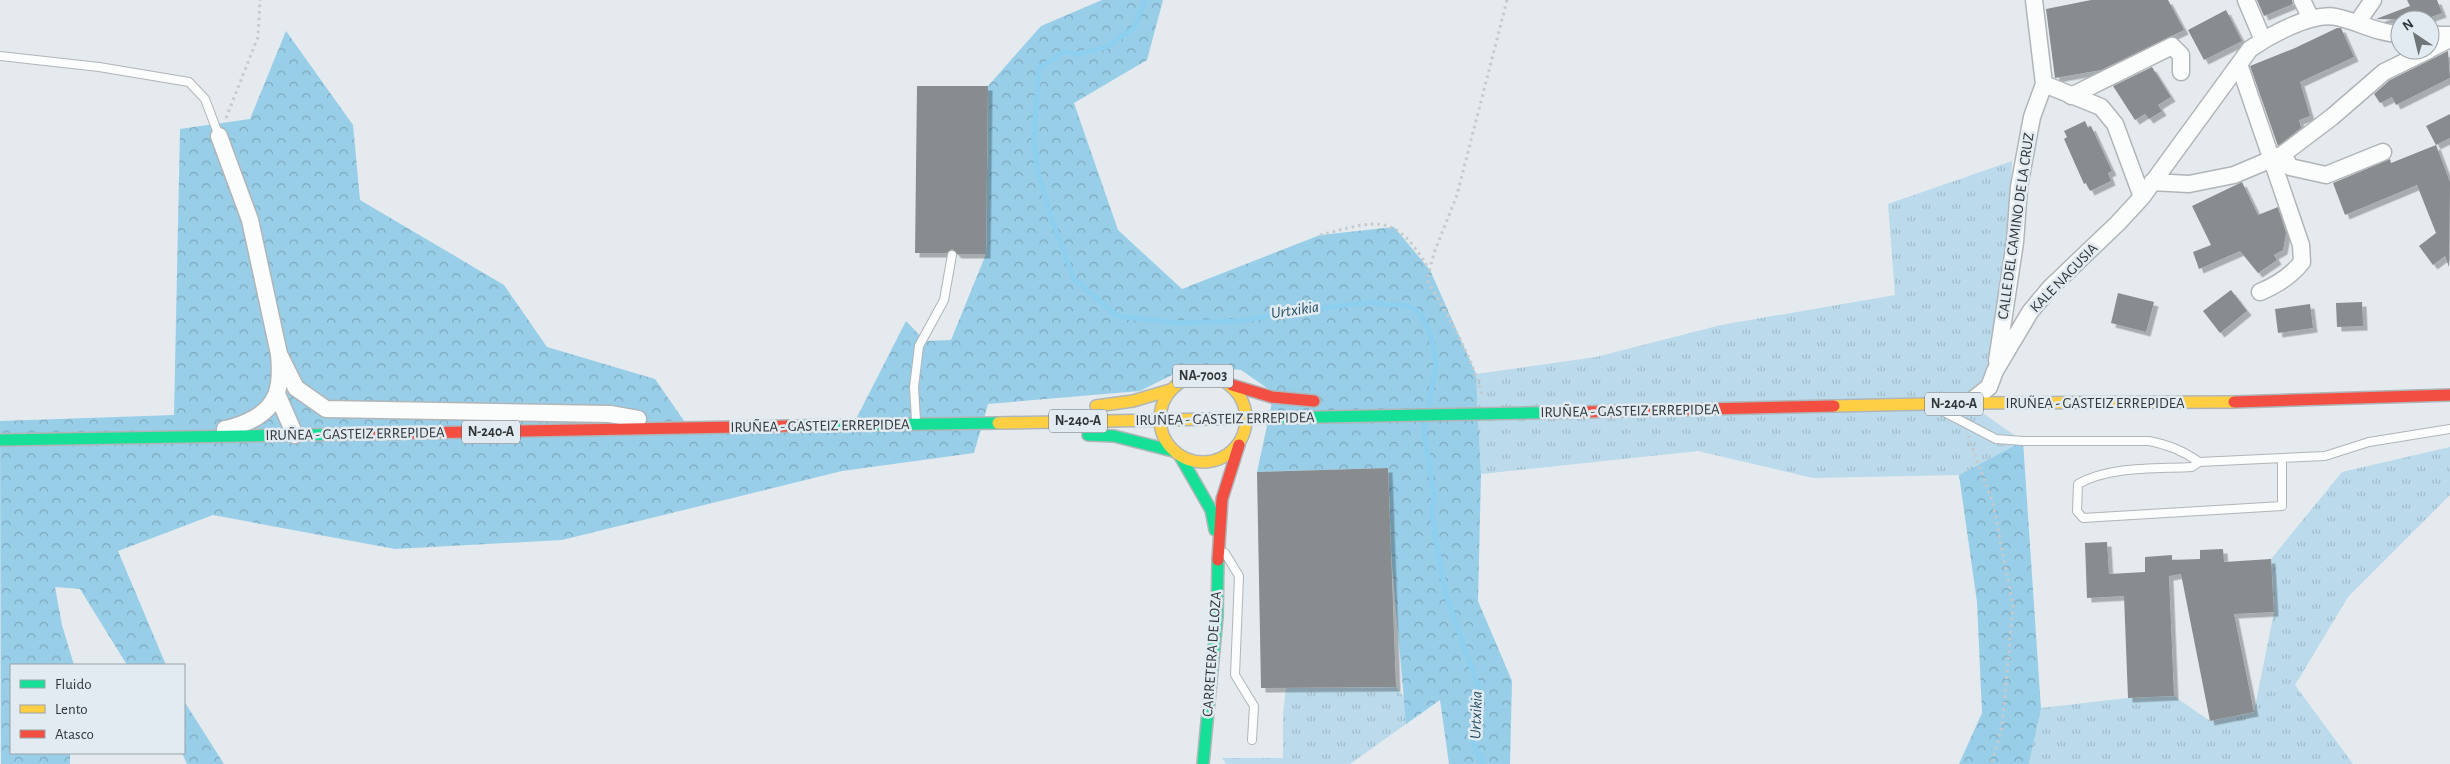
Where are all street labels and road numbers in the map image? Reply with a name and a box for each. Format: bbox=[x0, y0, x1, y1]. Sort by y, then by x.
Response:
street label: CALLE DEL CAMINO DE LA CRUZ bbox=[1995, 132, 2037, 320]
street label: KALE NAGUSIA bbox=[2027, 240, 2101, 315]
road number: NA-7003 bbox=[1173, 364, 1233, 388]
road number: N-240-A bbox=[1925, 392, 1983, 416]
street label: IRUÑEA - GASTEIZ ERREPIDEA bbox=[2005, 395, 2185, 411]
street label: IRUÑEA - GASTEIZ ERREPIDEA bbox=[1540, 401, 1720, 420]
street label: IRUÑEA - GASTEIZ ERREPIDEA bbox=[1135, 409, 1315, 428]
road number: N-240-A bbox=[1049, 410, 1107, 432]
street label: IRUÑEA - GASTEIZ ERREPIDEA bbox=[730, 416, 910, 435]
road number: N-240-A bbox=[462, 421, 520, 444]
street label: IRUÑEA - GASTEIZ ERREPIDEA bbox=[265, 424, 445, 443]
street label: CARRETERA DE LOZA bbox=[1200, 590, 1224, 717]

